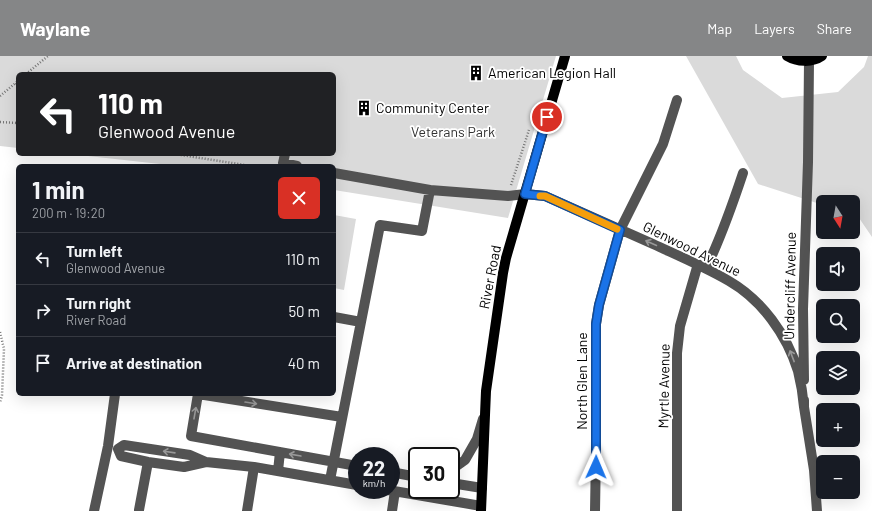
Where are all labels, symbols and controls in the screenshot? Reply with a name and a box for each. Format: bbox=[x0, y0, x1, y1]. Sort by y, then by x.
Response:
text: Waylane bbox=[20, 17, 90, 40]
text: Map bbox=[707, 20, 732, 37]
text: Layers bbox=[754, 20, 795, 37]
text: Share bbox=[817, 20, 852, 37]
building icon: American Legion Hall bbox=[467, 64, 485, 82]
place label: American Legion Hall bbox=[488, 64, 616, 81]
text: 110 m bbox=[98, 86, 163, 120]
icon: left bbox=[32, 88, 84, 140]
building icon: Community Center bbox=[355, 99, 373, 117]
place label: Community Center bbox=[376, 99, 489, 116]
pin bbox=[530, 100, 564, 134]
icon: arrive bbox=[536, 106, 558, 128]
text: Glenwood Avenue bbox=[98, 120, 235, 142]
park label: Veterans Park bbox=[411, 123, 495, 140]
text: 1 min bbox=[32, 175, 85, 204]
button: close bbox=[278, 177, 320, 219]
north arrow bbox=[816, 195, 860, 239]
map controls bbox=[816, 195, 860, 499]
text: 200 m · 19:20 bbox=[32, 205, 105, 221]
street label: Glenwood Avenue bbox=[641, 218, 744, 280]
street label: Undercliff Avenue bbox=[780, 232, 799, 340]
one-way arrow bbox=[645, 239, 657, 247]
text: Turn left bbox=[66, 242, 122, 260]
street label: River Road bbox=[475, 243, 504, 310]
button: sound bbox=[816, 247, 860, 291]
icon: left bbox=[32, 248, 54, 270]
text: 110 m bbox=[286, 250, 320, 268]
text: Glenwood Avenue bbox=[66, 260, 165, 276]
text: Turn right bbox=[66, 294, 131, 312]
button: search bbox=[816, 299, 860, 343]
icon: right bbox=[32, 300, 54, 322]
text: 50 m bbox=[288, 302, 320, 320]
text: River Road bbox=[66, 312, 126, 328]
street label: North Glen Lane bbox=[573, 332, 590, 430]
street label: Myrtle Avenue bbox=[654, 343, 673, 429]
one-way arrow bbox=[787, 350, 795, 362]
button: layers bbox=[816, 351, 860, 395]
icon: arrive bbox=[32, 352, 54, 374]
text: Arrive at destination bbox=[66, 354, 202, 372]
text: 40 m bbox=[288, 354, 320, 372]
one-way arrow bbox=[244, 399, 257, 407]
button: + bbox=[816, 403, 860, 447]
one-way arrow bbox=[191, 406, 199, 419]
position arrow bbox=[575, 446, 617, 488]
speed limit sign: 30 bbox=[408, 447, 460, 499]
one-way arrow bbox=[163, 448, 176, 456]
one-way arrow bbox=[289, 451, 302, 459]
button: − bbox=[816, 455, 860, 499]
text: 22 bbox=[363, 456, 385, 480]
text: km/h bbox=[363, 477, 385, 489]

